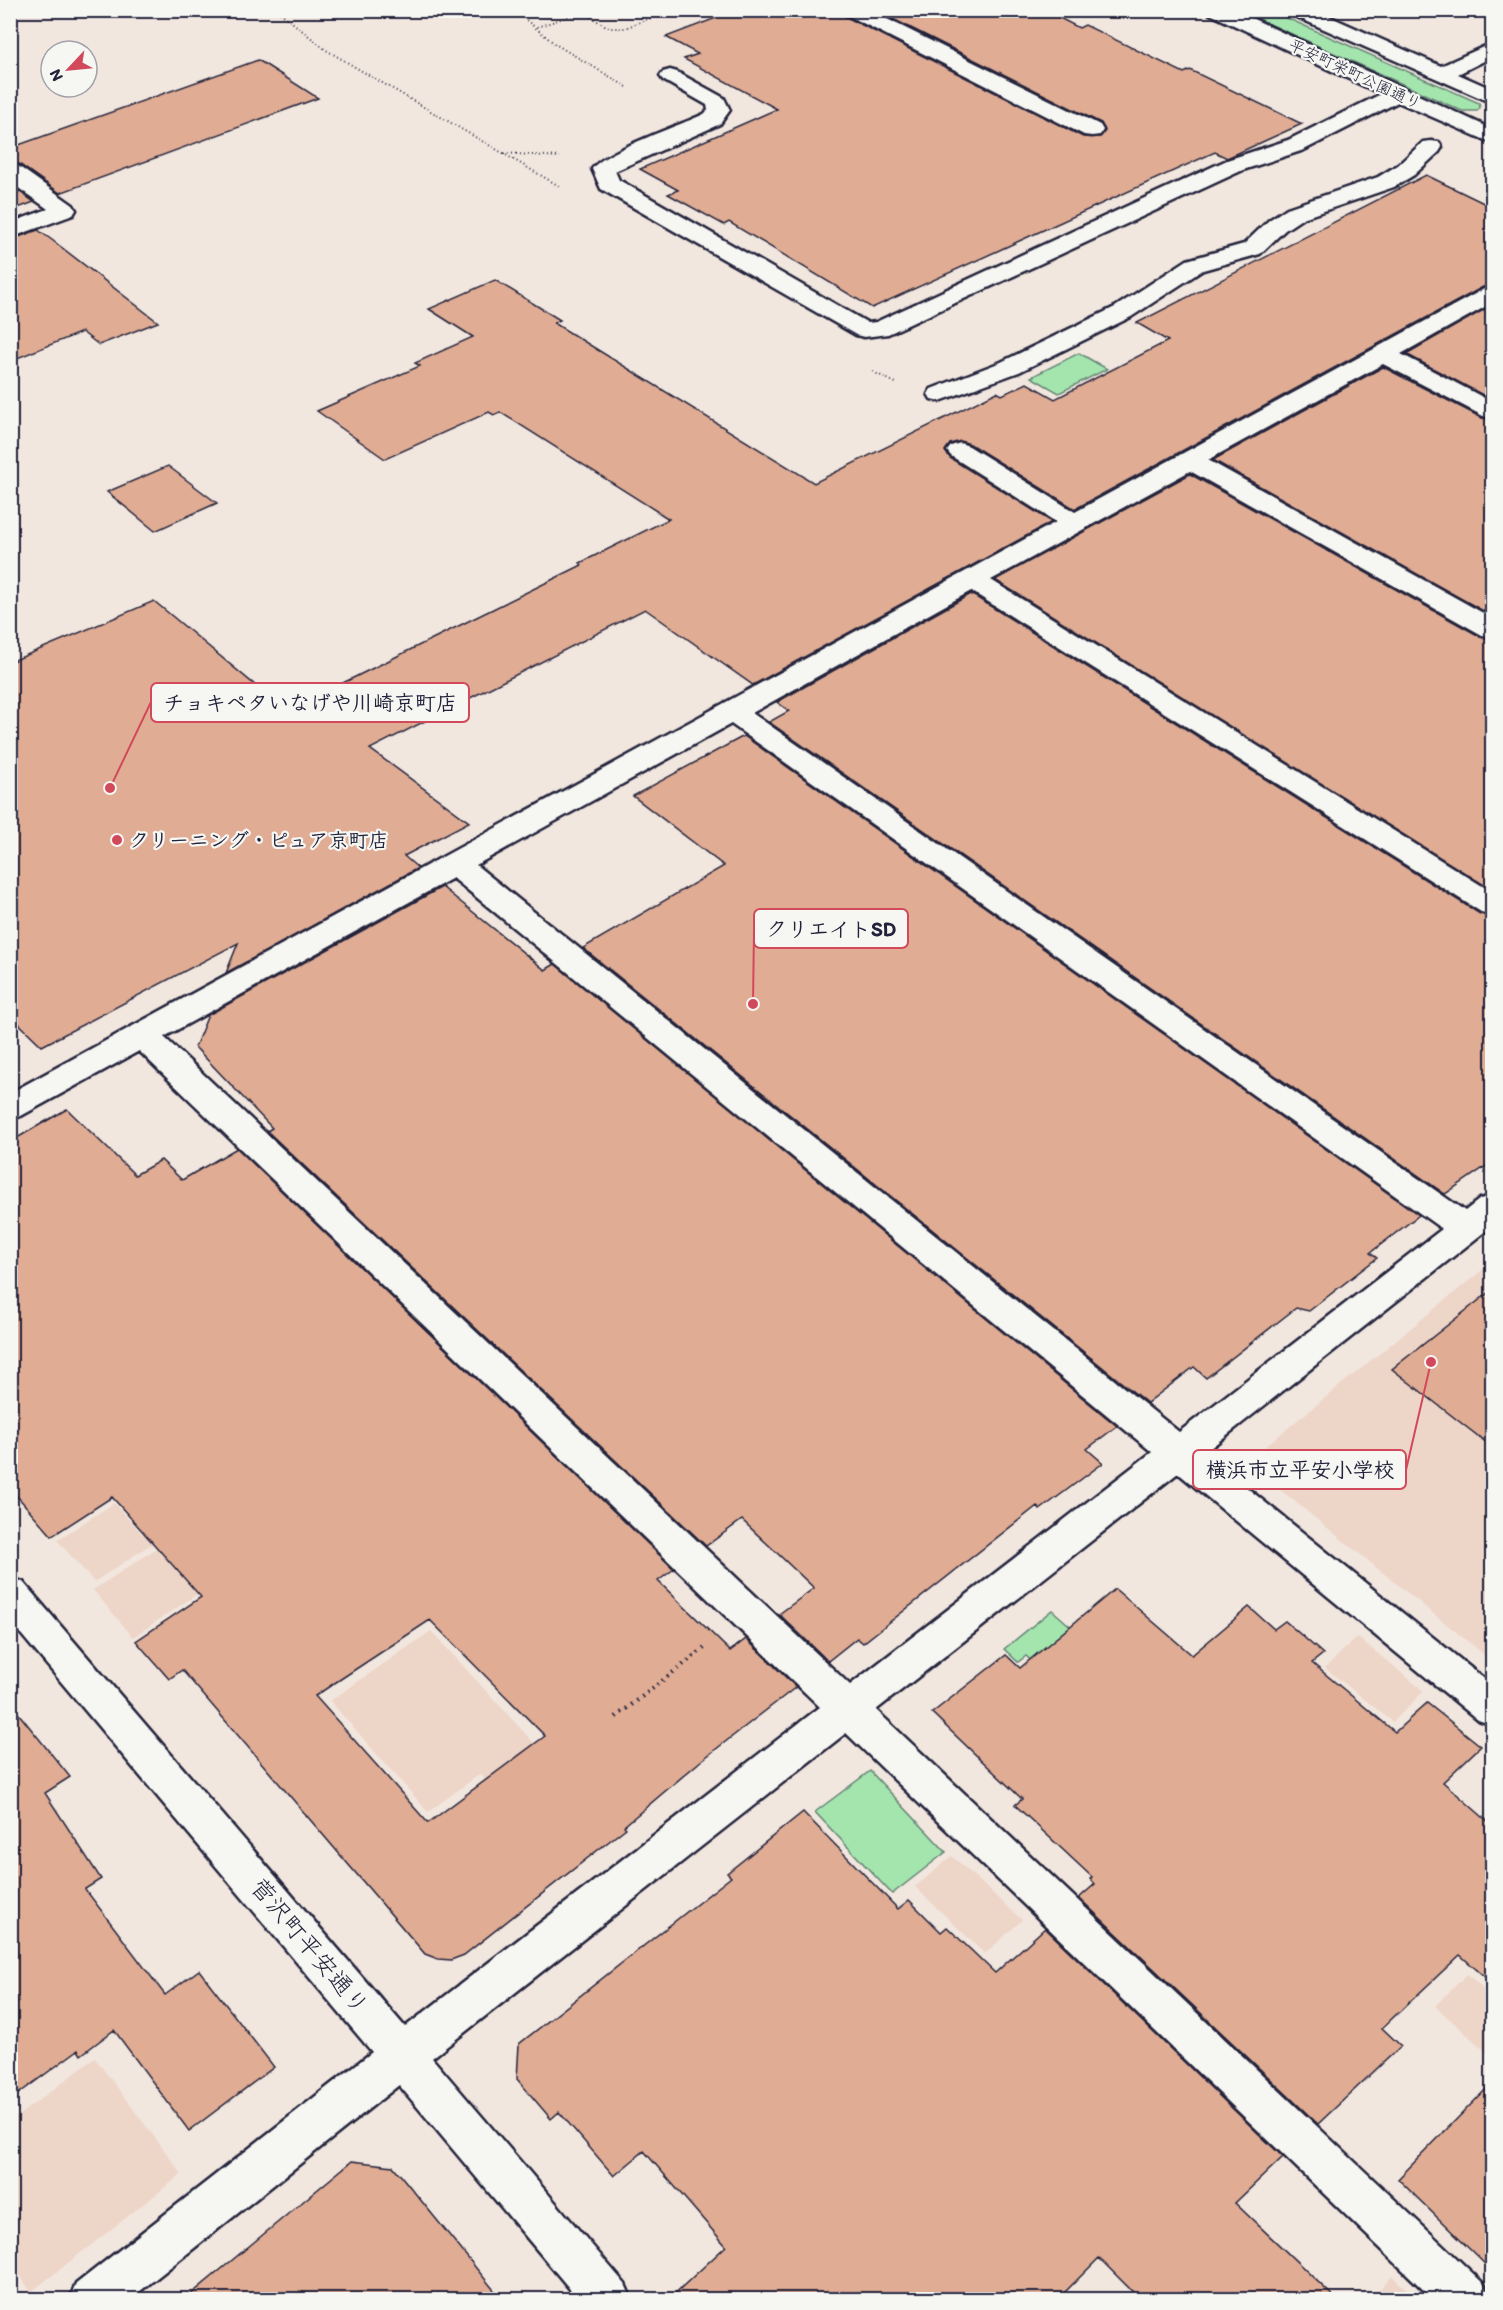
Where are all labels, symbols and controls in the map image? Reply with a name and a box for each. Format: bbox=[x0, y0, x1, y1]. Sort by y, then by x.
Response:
street label: 平安町栄町公園通り bbox=[1286, 35, 1424, 113]
north arrow bbox=[39, 39, 99, 99]
text: N bbox=[45, 66, 67, 84]
callout: チョキペタいなげや川崎京町店 bbox=[151, 683, 469, 722]
text: チョキペタいなげや川崎京町店 bbox=[163, 690, 457, 715]
place label: クリーニング・ピュア京町店 bbox=[129, 828, 388, 852]
marker: クリーニング・ピュア京町店 bbox=[110, 833, 124, 847]
callout: クリエイトSD bbox=[754, 909, 908, 948]
text: クリエイトSD bbox=[766, 916, 896, 941]
callout: 横浜市立平安小学校 bbox=[1193, 1450, 1406, 1489]
text: 横浜市立平安小学校 bbox=[1206, 1457, 1395, 1482]
street label: 菅沢町平安通り bbox=[245, 1872, 375, 2020]

